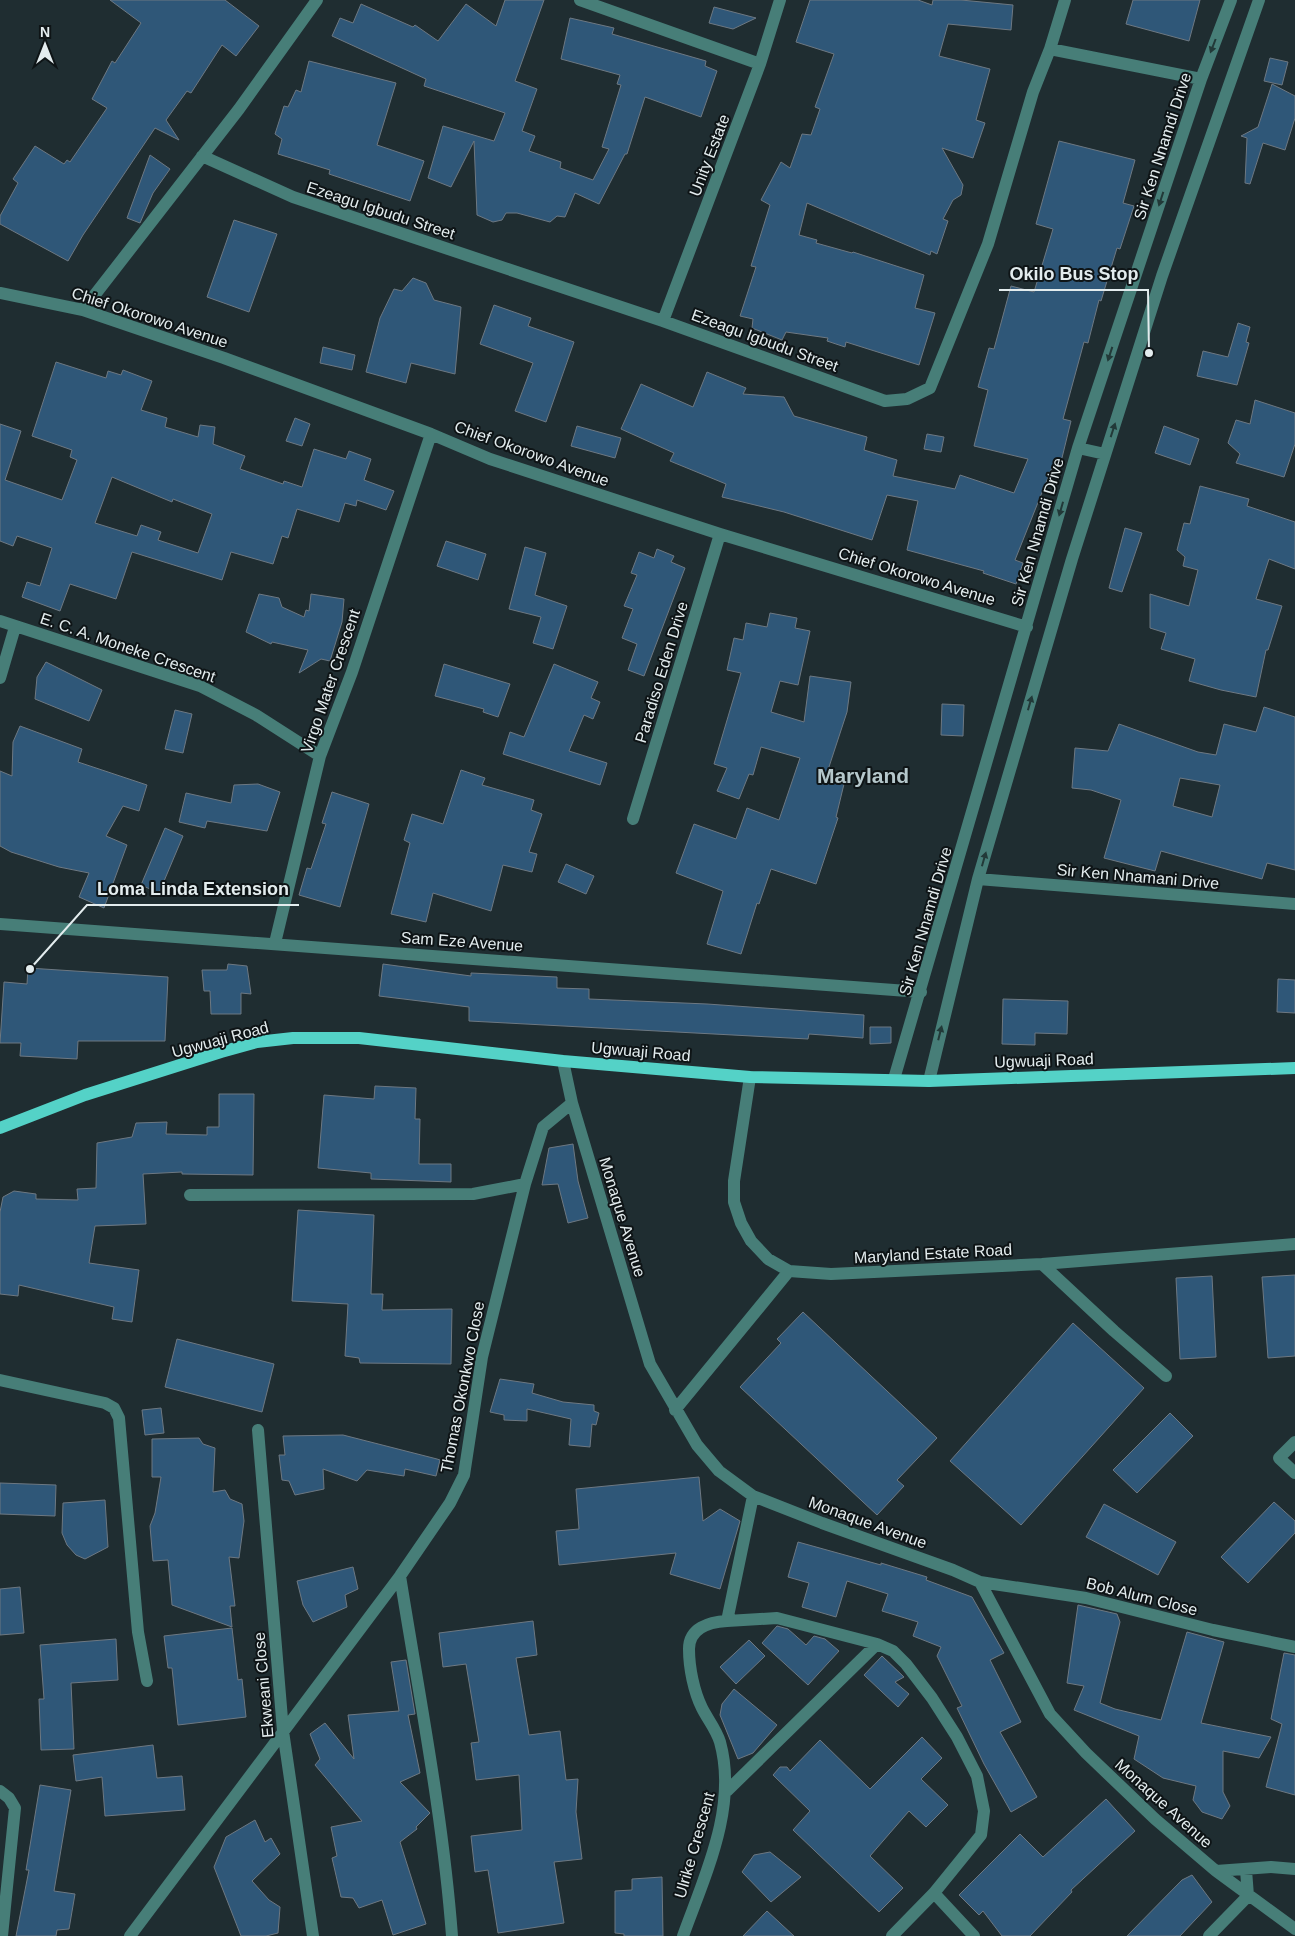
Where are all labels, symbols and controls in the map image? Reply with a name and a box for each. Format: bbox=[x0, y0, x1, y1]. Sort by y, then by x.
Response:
north arrow bbox=[20, 20, 70, 70]
text: N bbox=[40, 24, 50, 40]
one-way arrow bbox=[1209, 38, 1217, 53]
street label: Sir Ken Nnamdi Drive bbox=[1131, 70, 1194, 222]
street label: Unity Estate bbox=[686, 112, 733, 198]
street label: Ezeagu Igbudu Street bbox=[305, 178, 458, 243]
one-way arrow bbox=[1157, 192, 1164, 207]
callout: Okilo Bus Stop bbox=[999, 257, 1148, 290]
text: Okilo Bus Stop bbox=[1009, 264, 1139, 284]
street label: Chief Okorowo Avenue bbox=[70, 284, 230, 351]
street label: Ezeagu Igbudu Street bbox=[689, 306, 841, 375]
one-way arrow bbox=[1105, 346, 1113, 361]
street label: Chief Okorowo Avenue bbox=[452, 418, 612, 489]
one-way arrow bbox=[1109, 423, 1117, 438]
street label: Sir Ken Nnamdi Drive bbox=[1008, 456, 1067, 608]
one-way arrow bbox=[1057, 501, 1065, 516]
street label: Chief Okorowo Avenue bbox=[836, 544, 998, 609]
street label: Paradiso Eden Drive bbox=[632, 599, 691, 745]
street label: Virgo Mater Crescent bbox=[298, 607, 363, 755]
street label: E. C. A. Moneke Crescent bbox=[38, 609, 218, 686]
one-way arrow bbox=[1026, 695, 1034, 710]
district label: Maryland bbox=[817, 764, 909, 787]
street label: Sir Ken Nnamdi Drive bbox=[896, 845, 955, 997]
one-way arrow bbox=[980, 851, 988, 866]
street label: Sir Ken Nnamani Drive bbox=[1056, 861, 1220, 892]
callout: Loma Linda Extension bbox=[87, 872, 299, 905]
text: Loma Linda Extension bbox=[97, 879, 289, 899]
street label: Sam Eze Avenue bbox=[400, 929, 524, 954]
street label: Ugwuaji Road bbox=[170, 1018, 270, 1061]
one-way arrow bbox=[936, 1026, 944, 1041]
street label: Ugwuaji Road bbox=[591, 1039, 691, 1064]
street label: Ugwuaji Road bbox=[994, 1050, 1094, 1071]
street label: Monaque Avenue bbox=[596, 1155, 649, 1279]
street label: Maryland Estate Road bbox=[854, 1241, 1013, 1266]
street label: Thomas Okonkwo Close bbox=[438, 1300, 487, 1474]
street label: Monaque Avenue bbox=[807, 1493, 929, 1552]
street label: Bob Alum Close bbox=[1085, 1574, 1199, 1619]
street label: Ekweani Close bbox=[250, 1631, 277, 1738]
street label: Monaque Avenue bbox=[1112, 1755, 1216, 1851]
street label: Ulrike Crescent bbox=[671, 1790, 718, 1900]

